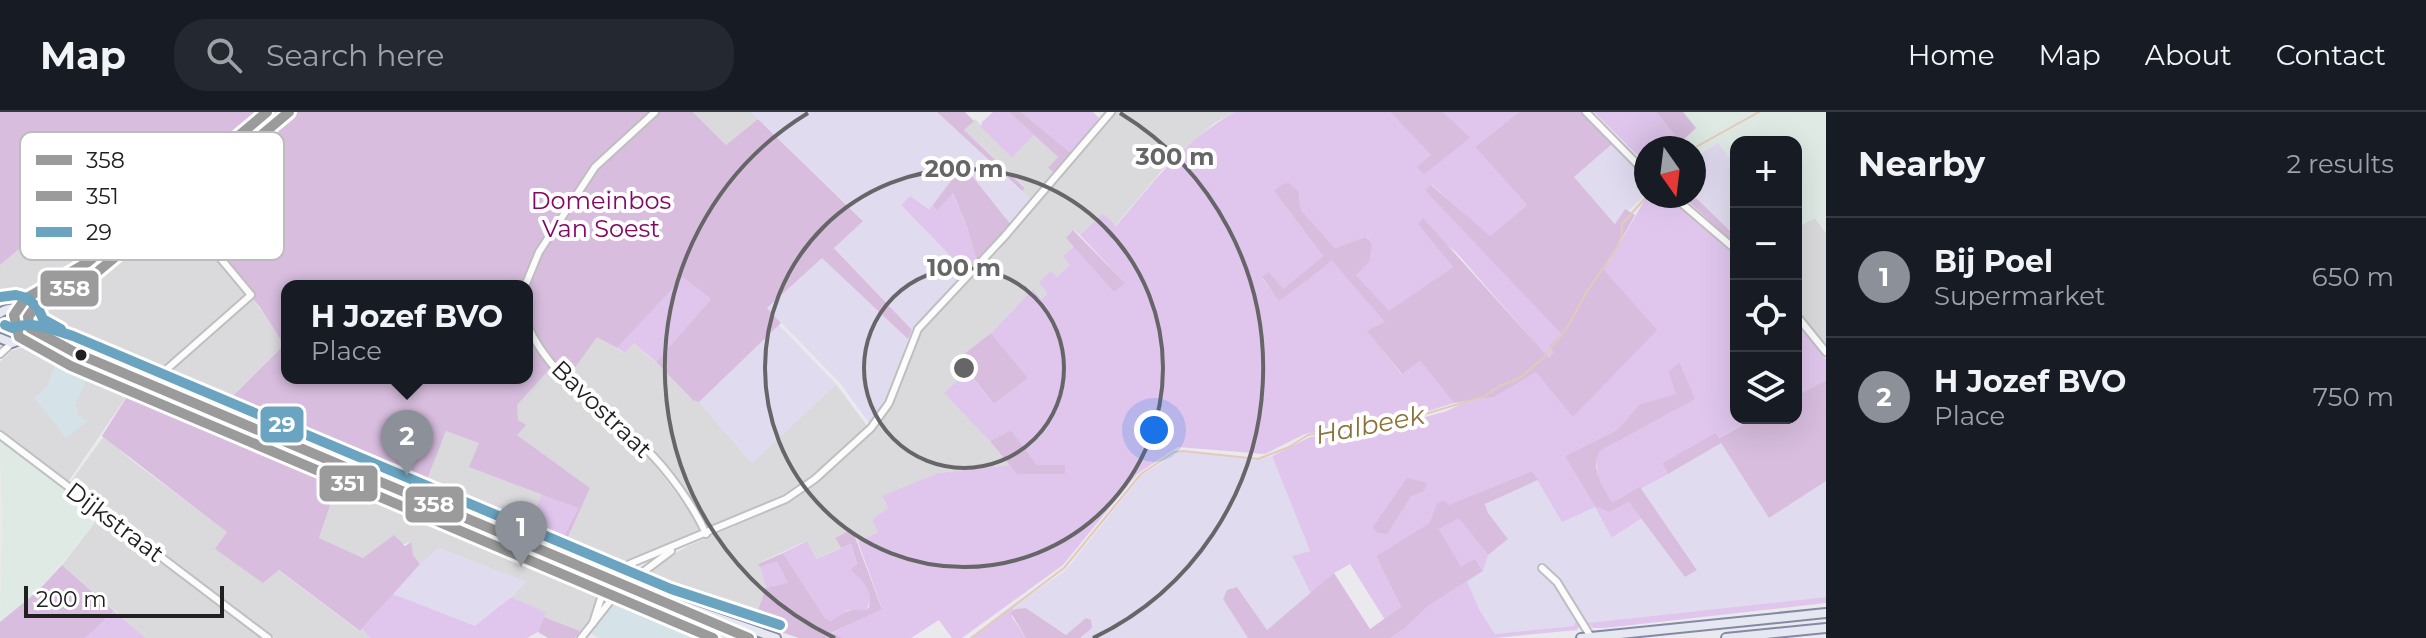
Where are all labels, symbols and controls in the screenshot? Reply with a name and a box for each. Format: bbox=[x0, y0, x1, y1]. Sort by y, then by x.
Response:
search box bbox=[174, 19, 734, 91]
text: Map bbox=[40, 32, 126, 79]
icon: search bbox=[202, 33, 246, 77]
text: Search here bbox=[266, 37, 444, 74]
text: Home bbox=[1908, 38, 1995, 72]
text: Map bbox=[2039, 38, 2101, 72]
text: About bbox=[2145, 38, 2232, 72]
text: Contact bbox=[2276, 38, 2386, 72]
legend bbox=[20, 132, 284, 260]
north arrow bbox=[1634, 136, 1706, 208]
map controls bbox=[1730, 136, 1802, 424]
button: + bbox=[1730, 136, 1802, 208]
text: 300 m bbox=[1135, 142, 1214, 171]
text: Nearby bbox=[1858, 143, 1985, 185]
text: 358 bbox=[86, 147, 125, 174]
text: 2 results bbox=[2286, 148, 2394, 180]
text: 200 m bbox=[925, 154, 1003, 183]
text: 351 bbox=[86, 183, 119, 210]
park label: Domeinbos Van Soest bbox=[531, 186, 671, 243]
button: − bbox=[1730, 208, 1802, 280]
text: 29 bbox=[86, 219, 112, 246]
text: Bij Poel bbox=[1934, 243, 2053, 280]
text: 100 m bbox=[927, 253, 1001, 282]
text: 1 bbox=[1879, 261, 1889, 293]
text: 650 m bbox=[2312, 261, 2394, 293]
line badge: 358 bbox=[39, 269, 100, 308]
text: 358 bbox=[49, 275, 90, 302]
popup bbox=[281, 280, 533, 384]
button: locate bbox=[1730, 280, 1802, 352]
text: Supermarket bbox=[1934, 280, 2105, 312]
text: H Jozef BVO bbox=[311, 298, 503, 335]
text: Place bbox=[311, 335, 382, 367]
unlabelled marker bbox=[73, 347, 89, 363]
button: layers bbox=[1730, 352, 1802, 424]
street label: Bavostraat bbox=[546, 354, 658, 464]
centre of rings bbox=[950, 354, 978, 382]
text: H Jozef BVO bbox=[1934, 363, 2126, 400]
text: 2 bbox=[1876, 381, 1892, 413]
text: 750 m bbox=[2313, 381, 2394, 413]
water label: Halbeek bbox=[1313, 398, 1429, 451]
text: Place bbox=[1934, 400, 2005, 432]
line badge: 29 bbox=[259, 405, 305, 444]
pin: 2 bbox=[381, 410, 433, 476]
your location bbox=[1134, 410, 1174, 450]
text: 29 bbox=[269, 411, 296, 438]
line badge: 351 bbox=[318, 464, 379, 503]
text: 351 bbox=[330, 470, 365, 497]
street label: Dijkstraat bbox=[60, 476, 170, 568]
line badge: 358 bbox=[404, 485, 465, 524]
text: 358 bbox=[413, 491, 454, 518]
pin: 1 bbox=[495, 501, 547, 567]
scale bar bbox=[24, 582, 224, 618]
text: 200 m bbox=[36, 586, 107, 613]

